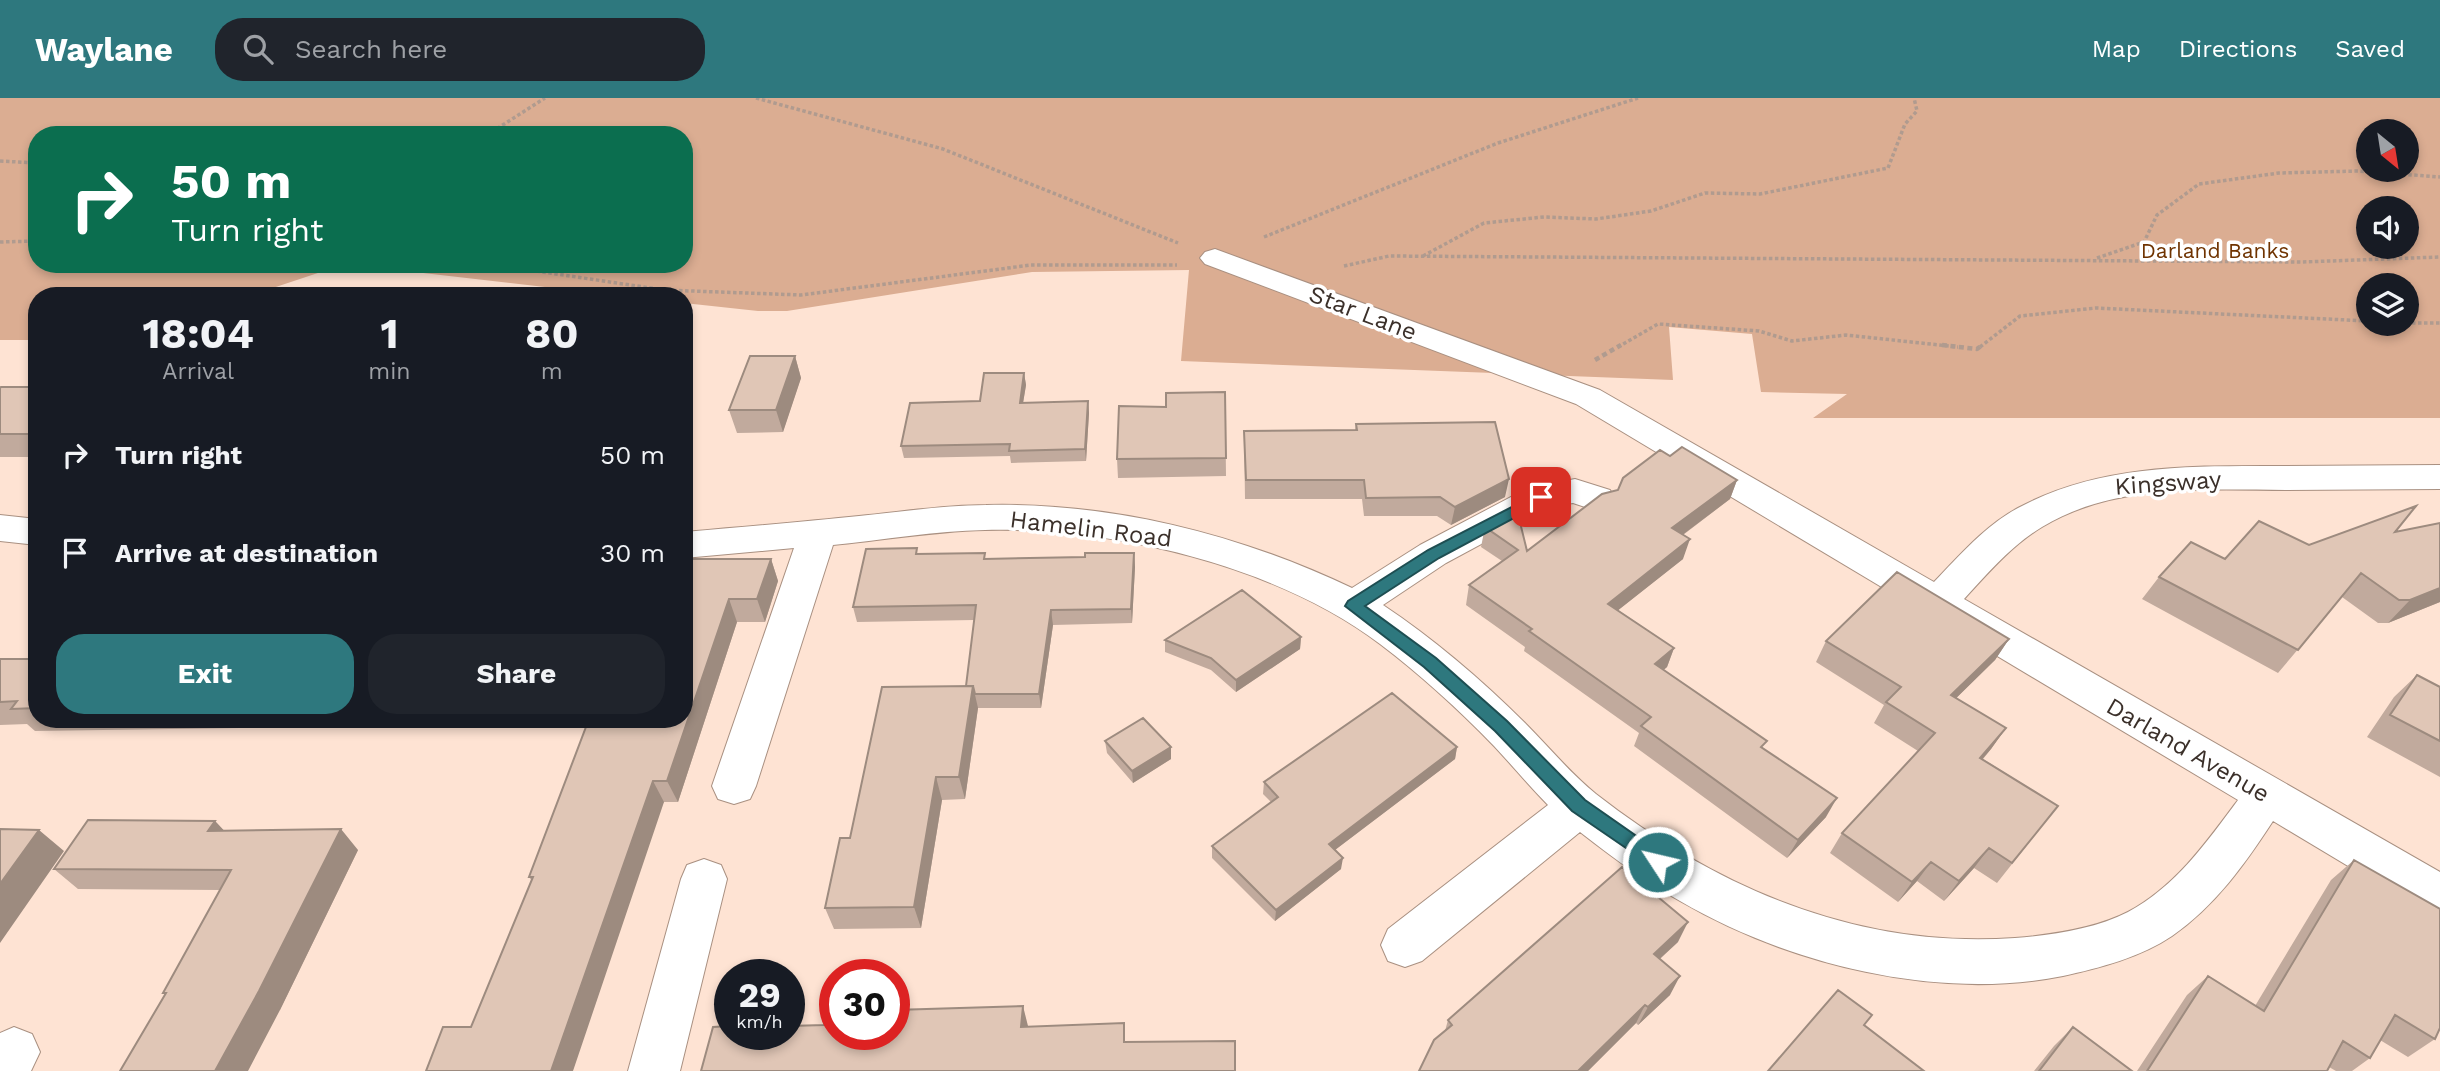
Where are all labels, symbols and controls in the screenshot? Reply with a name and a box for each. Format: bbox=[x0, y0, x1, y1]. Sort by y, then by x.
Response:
search box bbox=[215, 18, 705, 81]
text: Waylane bbox=[35, 30, 173, 69]
icon: search bbox=[239, 30, 277, 68]
text: Search here bbox=[295, 34, 447, 64]
text: Map bbox=[2092, 35, 2141, 63]
text: Directions bbox=[2179, 35, 2297, 63]
text: Saved bbox=[2335, 35, 2405, 63]
north arrow bbox=[2356, 119, 2418, 182]
map controls bbox=[2356, 119, 2419, 336]
text: 50 m bbox=[171, 152, 291, 210]
icon: right bbox=[56, 154, 147, 245]
button: sound bbox=[2356, 196, 2419, 259]
text: Turn right bbox=[171, 211, 323, 249]
park label: Darland Banks bbox=[2141, 238, 2289, 263]
button: layers bbox=[2356, 273, 2419, 336]
street label: Star Lane bbox=[1305, 280, 1421, 346]
text: 18:04 bbox=[143, 309, 254, 358]
text: 1 bbox=[380, 309, 399, 358]
text: 80 bbox=[525, 309, 578, 358]
text: Arrival bbox=[162, 358, 234, 385]
text: min bbox=[368, 358, 411, 385]
text: m bbox=[541, 358, 563, 385]
icon: right bbox=[56, 436, 94, 474]
text: Turn right bbox=[115, 440, 242, 470]
text: 50 m bbox=[600, 440, 665, 470]
street label: Kingsway bbox=[2114, 465, 2223, 501]
pin bbox=[1511, 467, 1571, 527]
icon: arrive bbox=[1522, 478, 1560, 516]
street label: Hamelin Road bbox=[1008, 505, 1174, 553]
icon: arrive bbox=[56, 534, 94, 572]
text: Arrive at destination bbox=[115, 538, 378, 568]
text: 30 m bbox=[600, 538, 665, 568]
button: Exit bbox=[56, 634, 354, 714]
button: Share bbox=[368, 634, 665, 714]
street label: Darland Avenue bbox=[2101, 692, 2275, 808]
position arrow bbox=[1621, 825, 1695, 899]
speed limit sign: 30 bbox=[819, 959, 910, 1050]
text: 29 bbox=[738, 974, 781, 1016]
text: km/h bbox=[736, 1011, 783, 1032]

